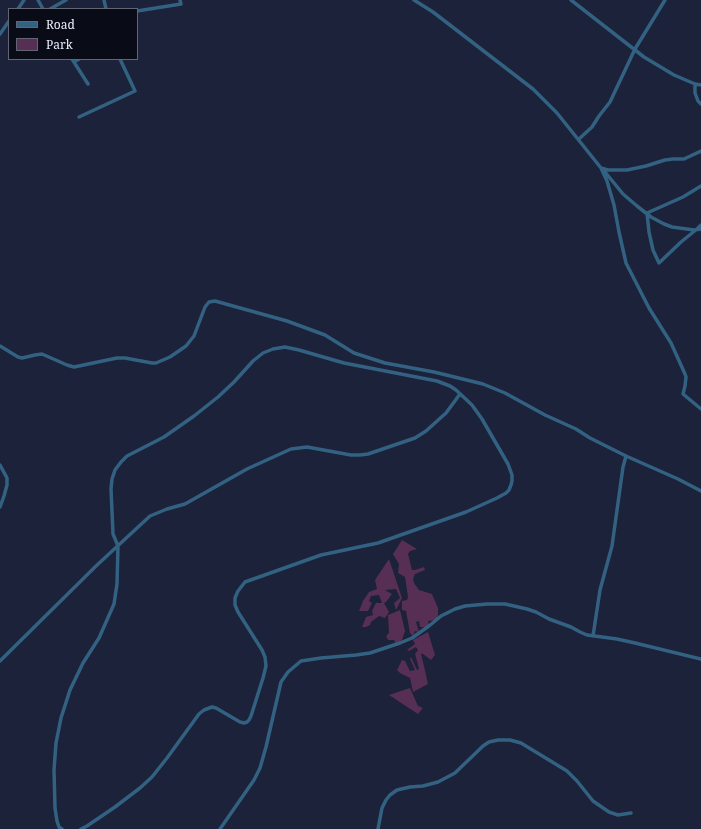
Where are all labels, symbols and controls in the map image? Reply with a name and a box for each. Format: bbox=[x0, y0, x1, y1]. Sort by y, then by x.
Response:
legend bbox=[8, 8, 138, 60]
text: Road bbox=[46, 16, 75, 33]
text: Park bbox=[46, 36, 73, 53]

